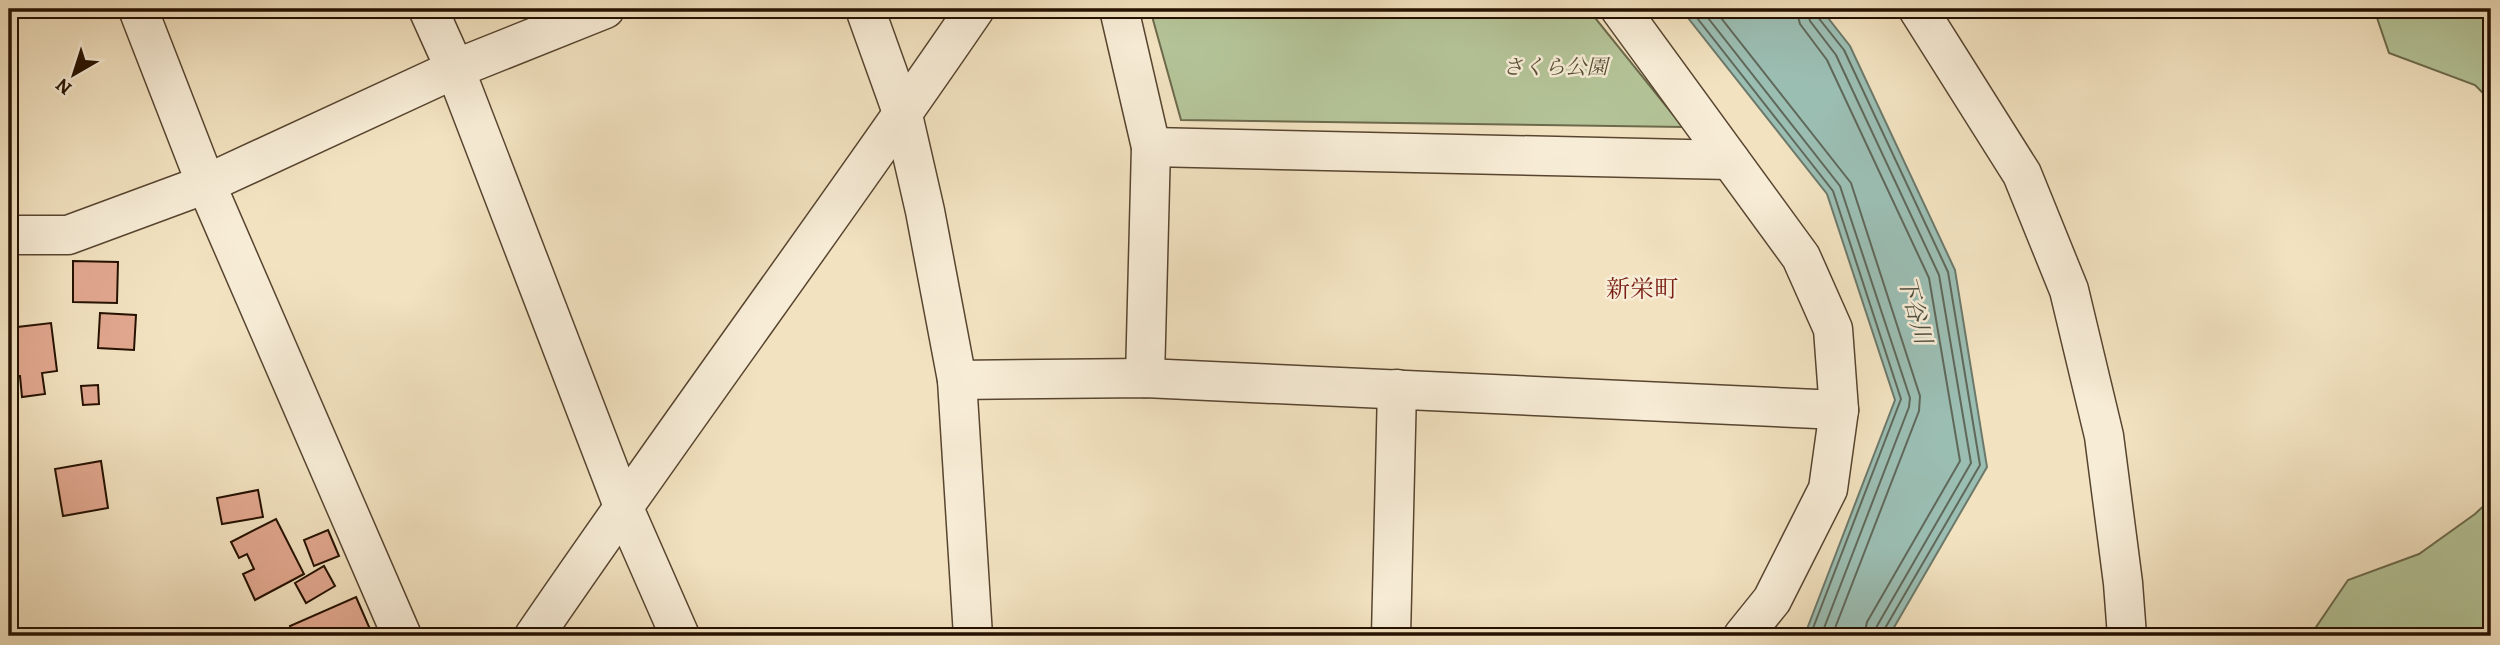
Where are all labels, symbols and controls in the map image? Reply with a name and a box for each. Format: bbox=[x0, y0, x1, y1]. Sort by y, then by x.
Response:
north arrow bbox=[38, 38, 108, 108]
park label: さくら公園 bbox=[1503, 53, 1610, 81]
text: N bbox=[50, 72, 77, 101]
district label: 新栄町 bbox=[1606, 273, 1678, 305]
water label: 下谷川 bbox=[1891, 273, 1940, 350]

